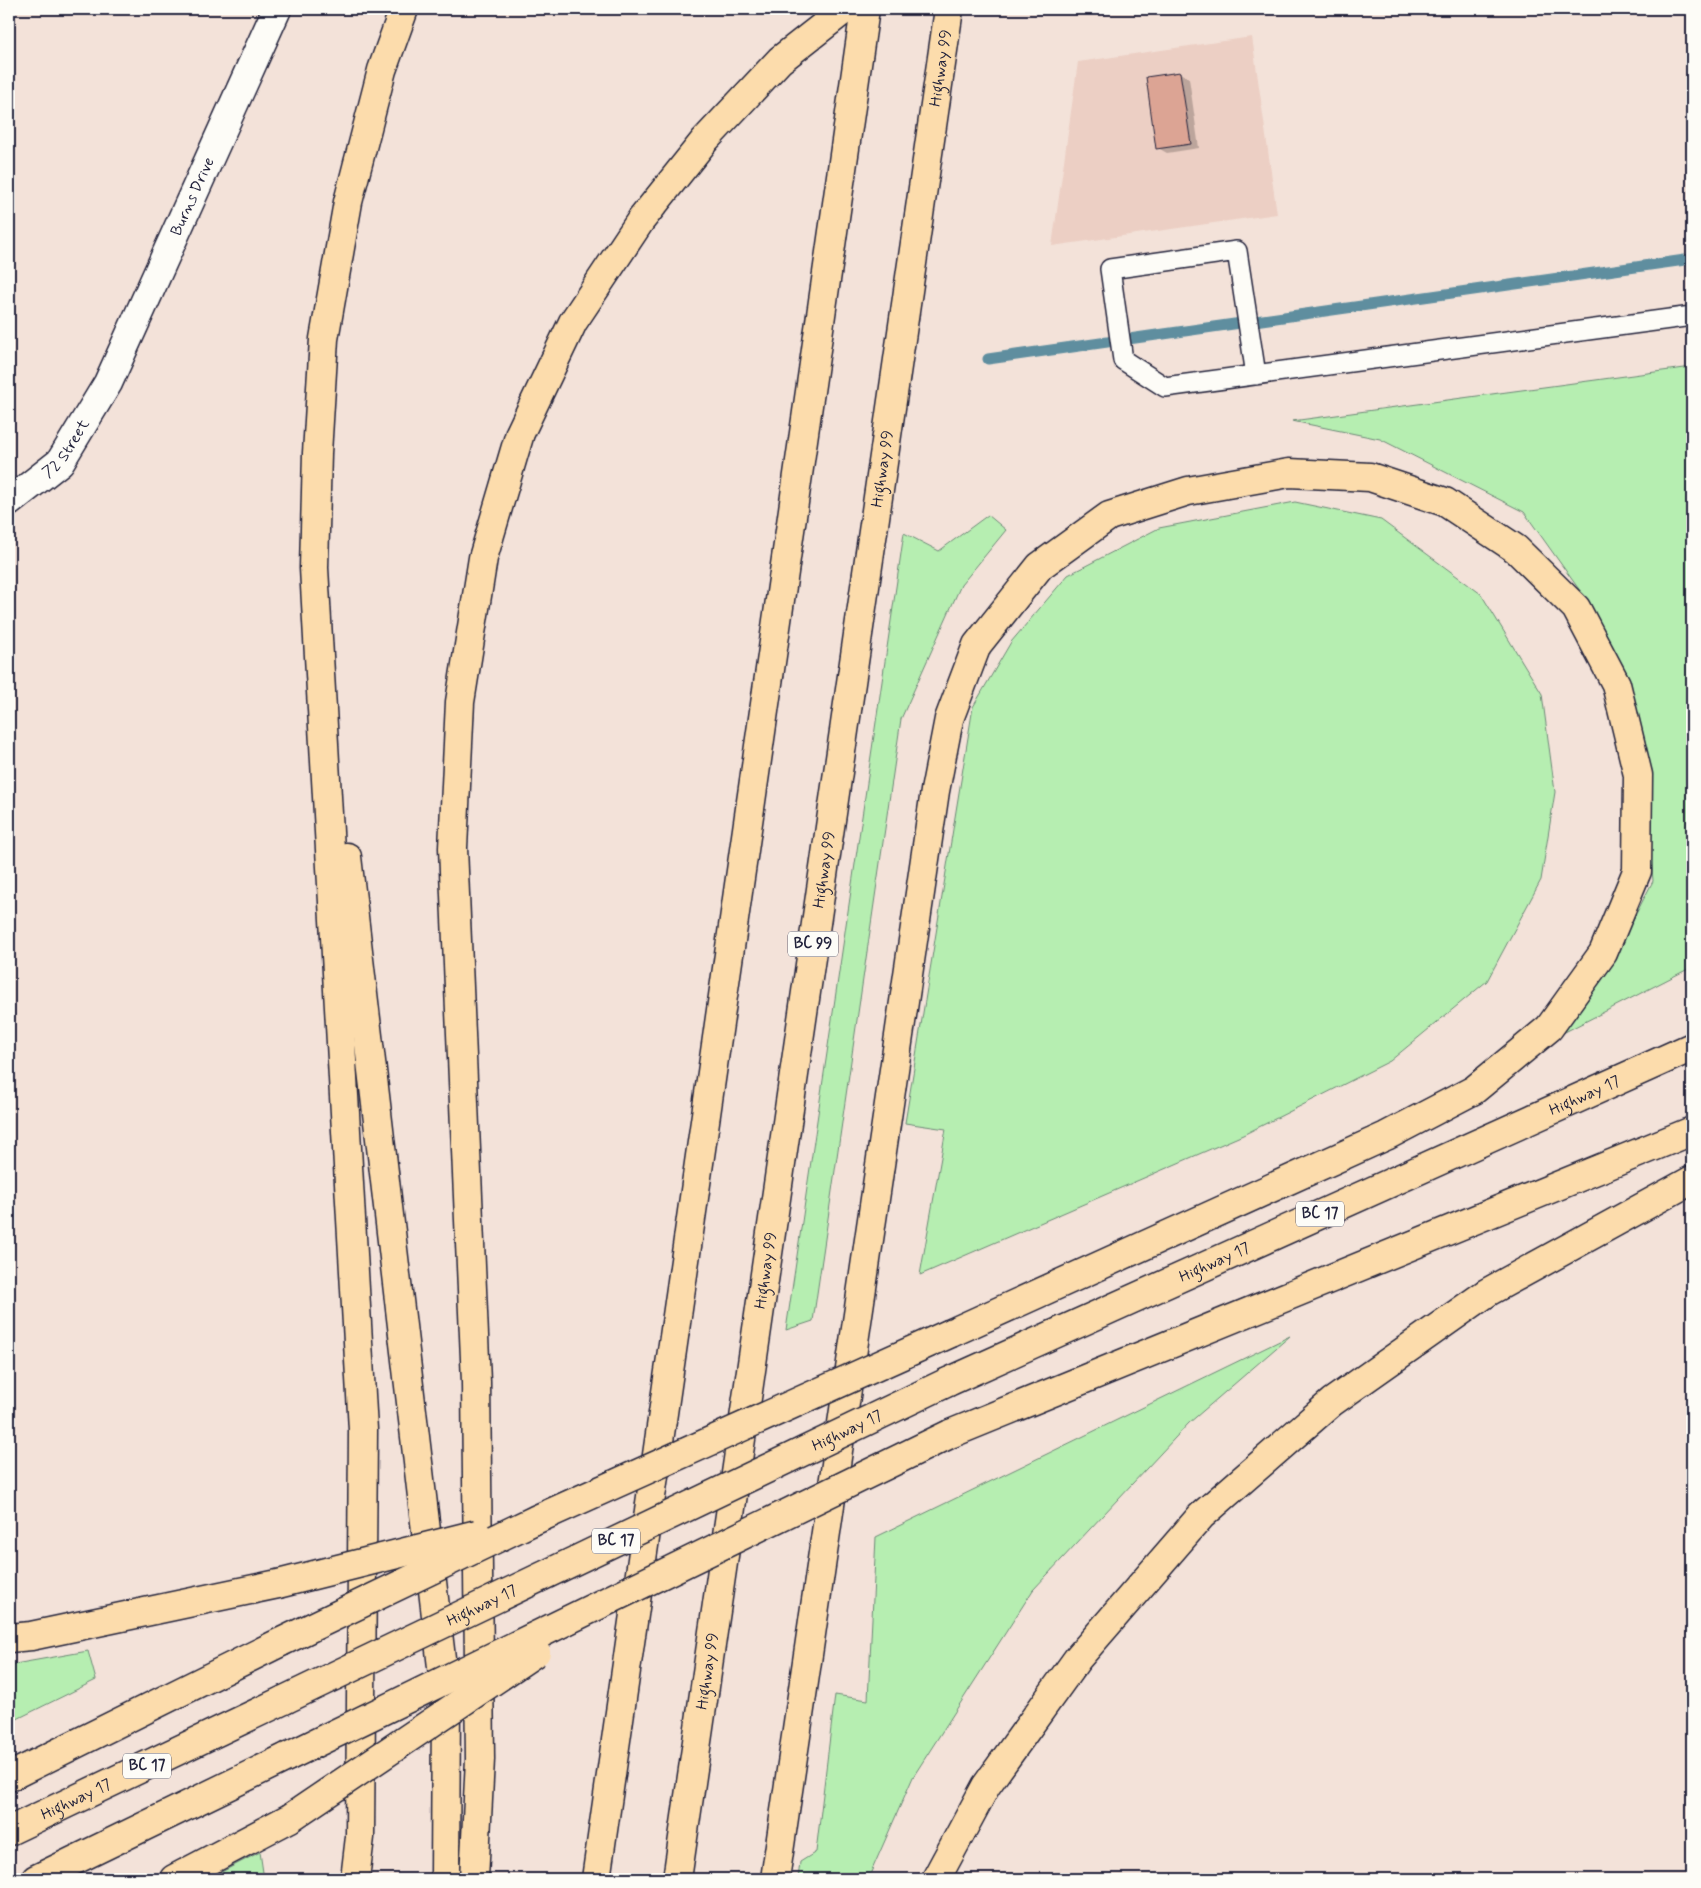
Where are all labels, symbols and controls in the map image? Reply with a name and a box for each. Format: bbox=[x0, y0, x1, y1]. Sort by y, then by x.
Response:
street label: Highway 99 bbox=[924, 28, 956, 108]
street label: Burns Drive bbox=[165, 154, 219, 239]
street label: 72 Street bbox=[38, 415, 94, 483]
street label: Highway 99 bbox=[866, 429, 898, 509]
street label: Highway 99 bbox=[808, 830, 840, 910]
road number: BC 99 bbox=[788, 932, 838, 956]
street label: Highway 17 bbox=[1546, 1070, 1623, 1120]
road number: BC 17 bbox=[1296, 1202, 1344, 1226]
street label: Highway 99 bbox=[750, 1230, 782, 1310]
street label: Highway 17 bbox=[1176, 1237, 1253, 1287]
street label: Highway 17 bbox=[808, 1405, 885, 1456]
road number: BC 17 bbox=[592, 1528, 640, 1554]
street label: Highway 17 bbox=[443, 1580, 520, 1631]
street label: Highway 99 bbox=[691, 1631, 723, 1711]
road number: BC 17 bbox=[123, 1754, 171, 1778]
street label: Highway 17 bbox=[37, 1773, 114, 1825]

